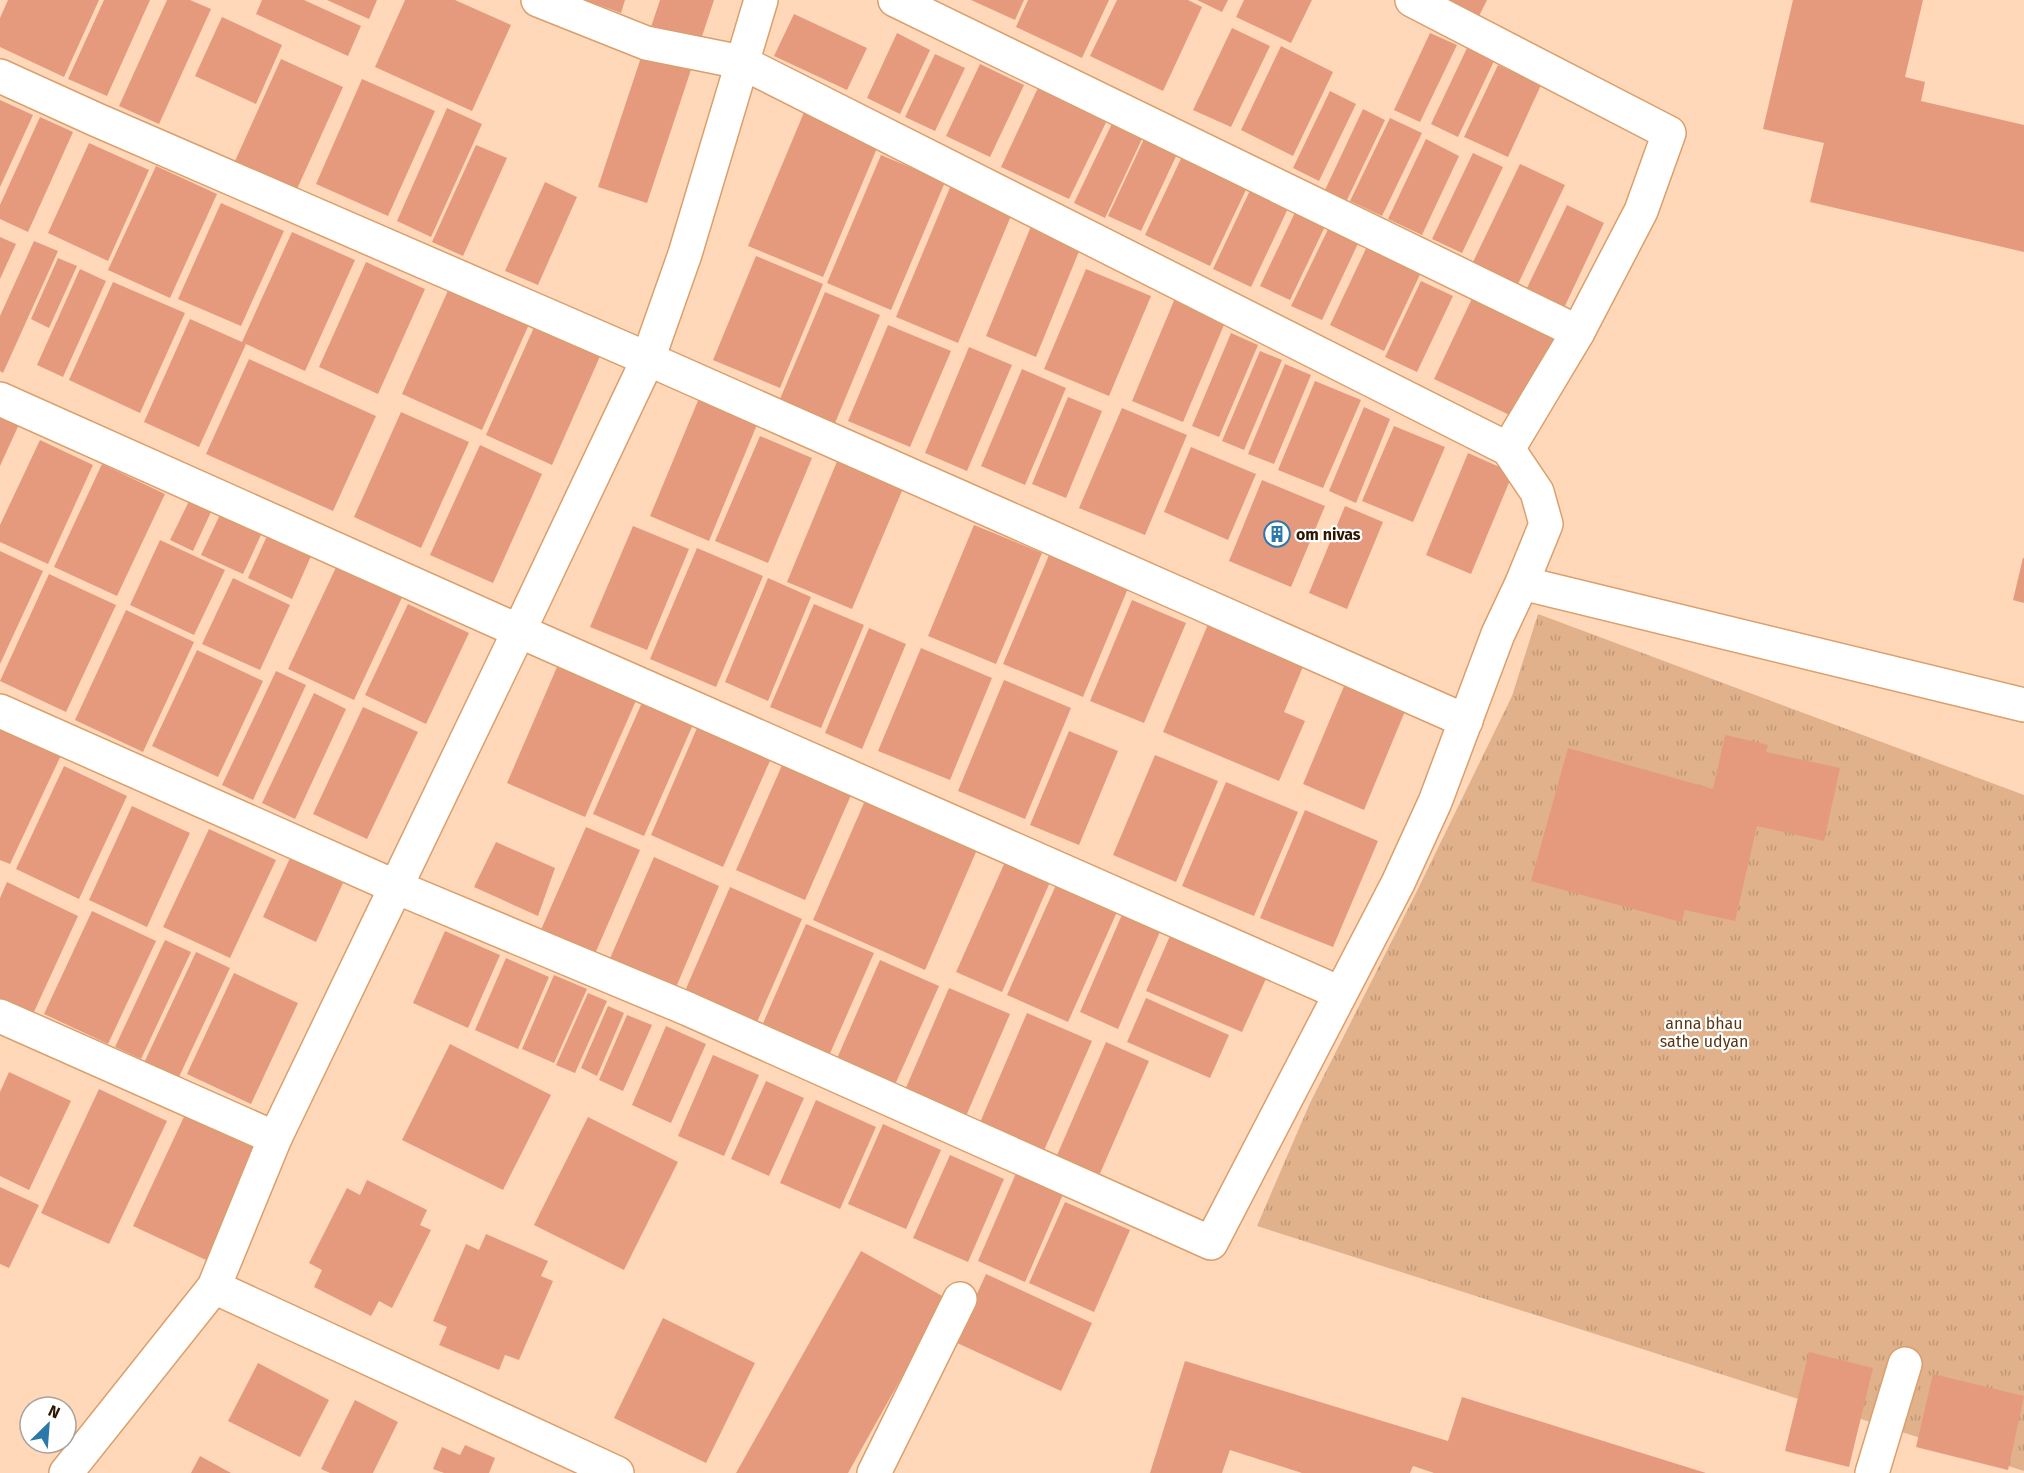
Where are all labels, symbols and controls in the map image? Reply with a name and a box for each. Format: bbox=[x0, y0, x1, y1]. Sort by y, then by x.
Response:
building icon: om nivas bbox=[1262, 519, 1292, 549]
place label: om nivas bbox=[1296, 525, 1361, 544]
park label: anna bhau sathe udyan bbox=[1660, 1014, 1748, 1051]
north arrow bbox=[18, 1395, 78, 1455]
text: N bbox=[45, 1401, 63, 1423]

